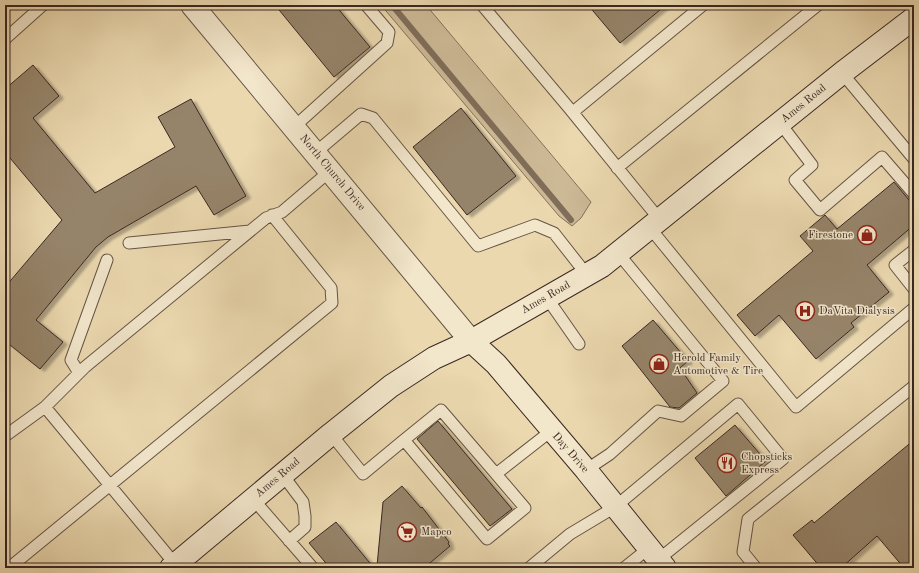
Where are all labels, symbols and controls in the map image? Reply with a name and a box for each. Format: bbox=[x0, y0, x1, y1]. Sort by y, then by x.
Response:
street label: Ames Road bbox=[779, 82, 829, 125]
street label: North Church Drive bbox=[297, 133, 367, 213]
shop icon: Firestone bbox=[856, 224, 878, 246]
place label: Firestone bbox=[808, 230, 853, 241]
street label: Ames Road bbox=[520, 279, 573, 316]
hospital icon: DaVita Dialysis bbox=[794, 300, 816, 322]
place label: DaVita Dialysis bbox=[819, 306, 895, 317]
shop icon: Herold Family Automotive & Tire bbox=[648, 353, 670, 375]
place label: Herold Family Automotive & Tire bbox=[673, 353, 763, 377]
street label: Day Drive bbox=[550, 431, 590, 475]
restaurant icon: Chopsticks Express bbox=[716, 452, 738, 474]
place label: Chopsticks Express bbox=[741, 452, 793, 476]
street label: Ames Road bbox=[254, 456, 303, 500]
supermarket icon: Mapco bbox=[396, 521, 418, 543]
place label: Mapco bbox=[421, 527, 452, 538]

